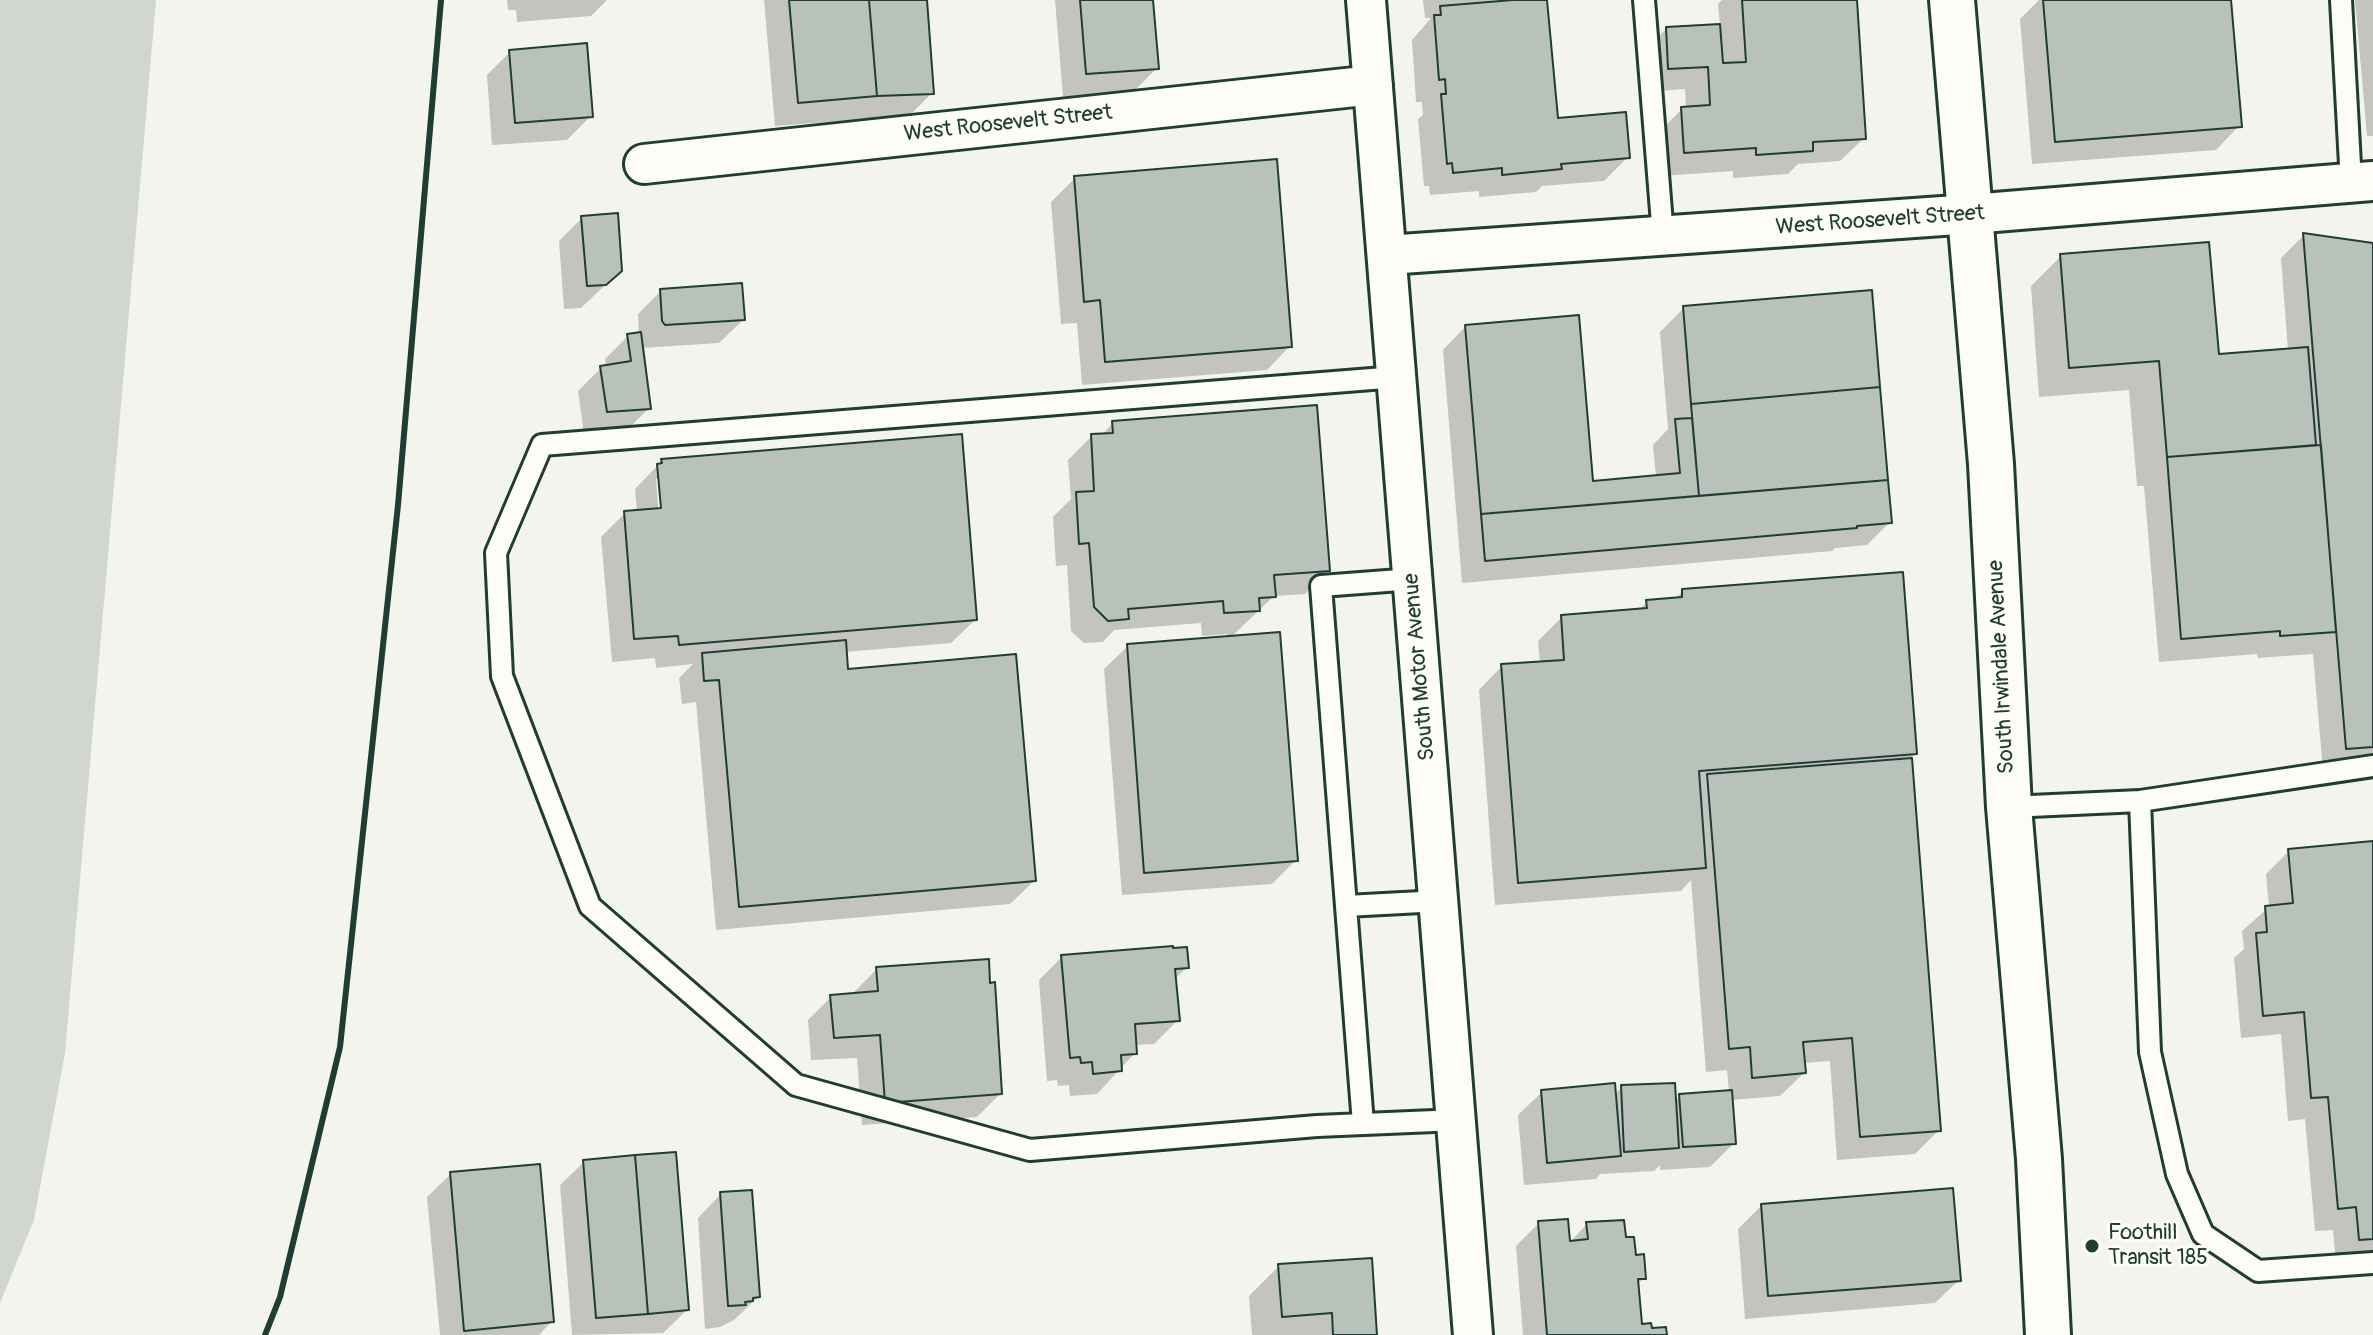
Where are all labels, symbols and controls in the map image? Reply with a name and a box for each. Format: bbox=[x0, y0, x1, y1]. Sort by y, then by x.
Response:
street label: West Roosevelt Street bbox=[902, 100, 1114, 148]
street label: West Roosevelt Street bbox=[1775, 201, 1985, 241]
street label: South Irwindale Avenue bbox=[1983, 559, 2021, 775]
street label: South Motor Avenue bbox=[1399, 572, 1441, 762]
place label: Foothill Transit 185 bbox=[2108, 1220, 2208, 1272]
marker: Foothill Transit 185 bbox=[2083, 1237, 2101, 1255]

